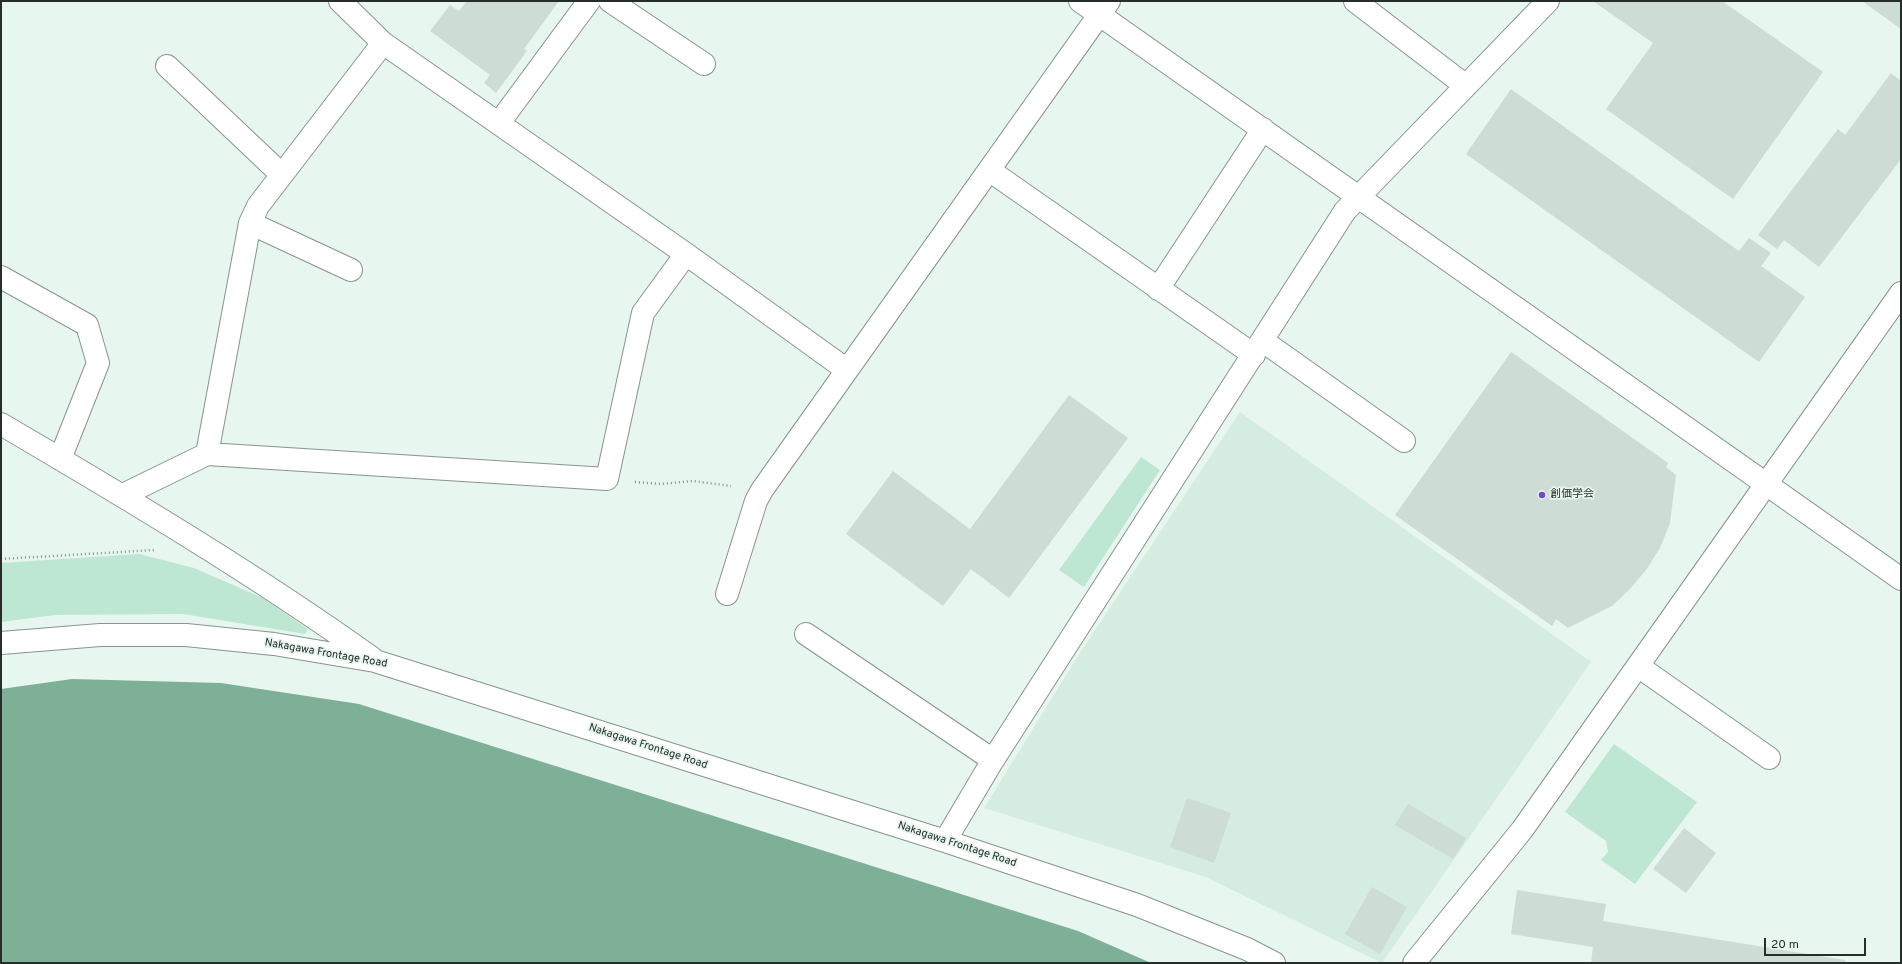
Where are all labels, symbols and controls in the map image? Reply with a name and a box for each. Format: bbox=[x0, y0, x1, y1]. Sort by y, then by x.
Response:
place label: 創価学会 bbox=[1550, 488, 1594, 502]
marker: 創価学会 bbox=[1537, 490, 1547, 500]
street label: Nakagawa Frontage Road bbox=[264, 637, 388, 671]
street label: Nakagawa Frontage Road bbox=[587, 722, 709, 772]
street label: Nakagawa Frontage Road bbox=[896, 820, 1018, 870]
scale bar bbox=[1766, 930, 1868, 956]
text: 20 m bbox=[1771, 937, 1799, 953]

